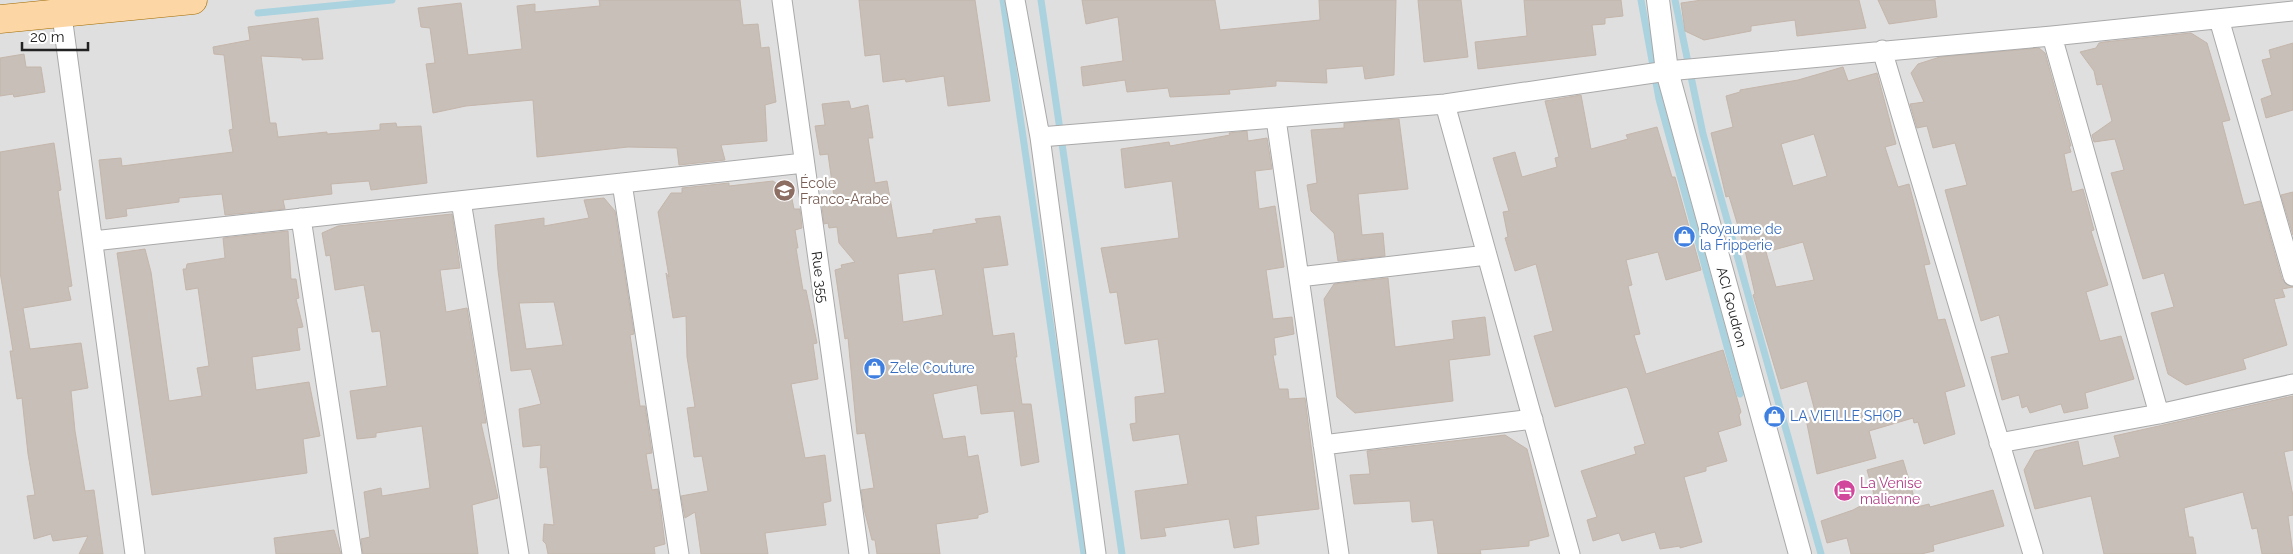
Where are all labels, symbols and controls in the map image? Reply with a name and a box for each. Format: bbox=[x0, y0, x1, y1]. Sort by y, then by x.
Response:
scale bar bbox=[22, 20, 89, 52]
text: 20 m bbox=[30, 28, 65, 46]
place label: École Franco-Arabe bbox=[800, 174, 889, 207]
school or university icon: École Franco-Arabe bbox=[772, 179, 796, 203]
place label: Royaume de la Fripperie bbox=[1700, 221, 1782, 253]
shop icon: Royaume de la Fripperie bbox=[1672, 225, 1696, 249]
street label: Rue 355 bbox=[808, 250, 832, 304]
street label: ACI Goudron bbox=[1714, 265, 1750, 349]
shop icon: Zele Couture bbox=[862, 356, 886, 380]
place label: Zele Couture bbox=[890, 360, 975, 376]
shop icon: LA VIEILLE SHOP bbox=[1762, 404, 1786, 428]
place label: LA VIEILLE SHOP bbox=[1790, 408, 1902, 424]
place label: La Venise malienne bbox=[1860, 475, 1922, 507]
hotel icon: La Venise malienne bbox=[1832, 479, 1856, 503]

